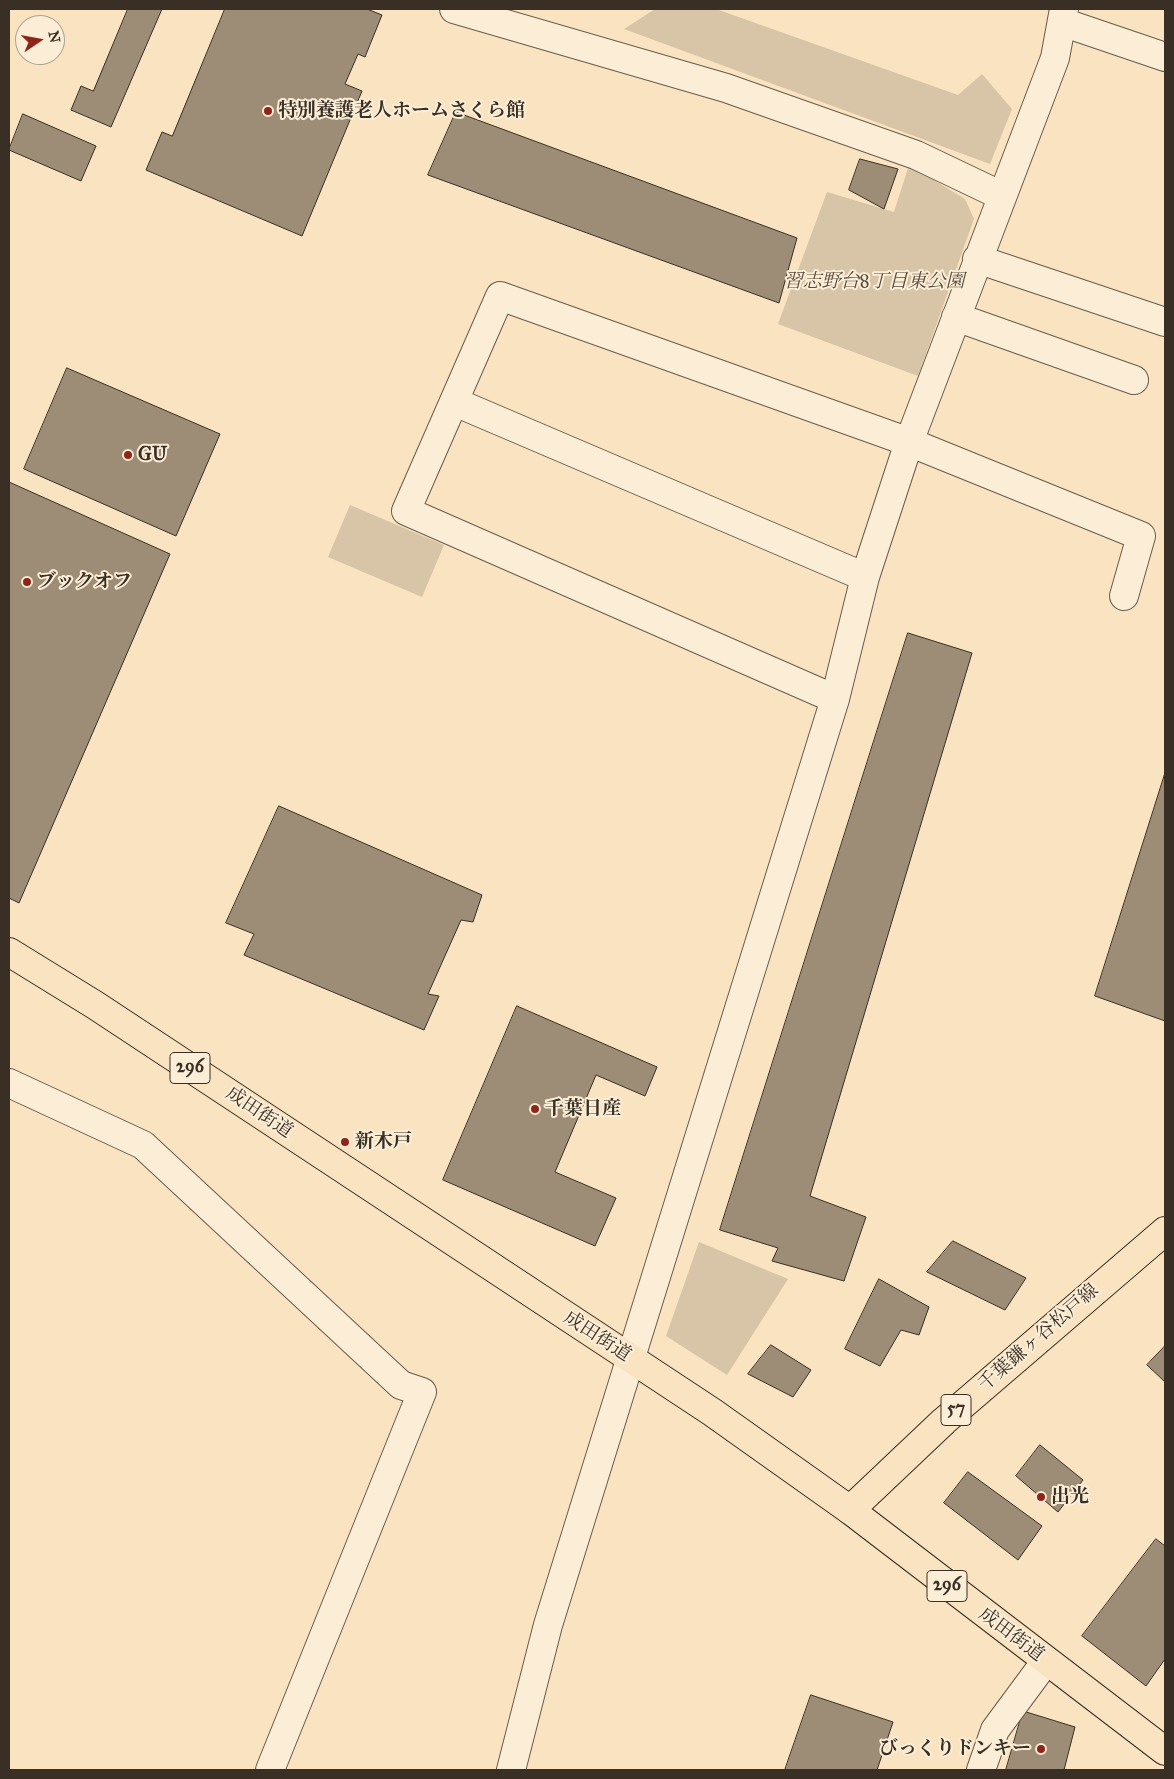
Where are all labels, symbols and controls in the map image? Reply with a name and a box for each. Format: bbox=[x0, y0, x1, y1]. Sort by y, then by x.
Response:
north arrow bbox=[15, 15, 65, 65]
text: N bbox=[45, 29, 64, 45]
place label: 特別養護老人ホームさくら館 bbox=[278, 100, 525, 122]
marker: 特別養護老人ホームさくら館 bbox=[262, 105, 274, 117]
park label: 習志野台8丁目東公園 bbox=[783, 271, 965, 293]
place label: GU bbox=[138, 444, 167, 466]
marker: GU bbox=[122, 449, 134, 461]
place label: ブックオフ bbox=[37, 571, 132, 593]
marker: ブックオフ bbox=[21, 576, 33, 588]
road number: 296 bbox=[170, 1052, 210, 1084]
street label: 成田街道 bbox=[221, 1082, 297, 1144]
place label: 千葉日産 bbox=[545, 1098, 621, 1120]
marker: 千葉日産 bbox=[529, 1103, 541, 1115]
place label: 新木戸 bbox=[355, 1131, 412, 1153]
marker: 新木戸 bbox=[339, 1136, 351, 1148]
street label: 千葉鎌ヶ谷松戸線 bbox=[974, 1280, 1104, 1396]
street label: 成田街道 bbox=[559, 1307, 635, 1367]
road number: 57 bbox=[941, 1394, 971, 1426]
place label: 出光 bbox=[1051, 1486, 1089, 1508]
marker: 出光 bbox=[1035, 1491, 1047, 1503]
road number: 296 bbox=[927, 1570, 967, 1602]
street label: 成田街道 bbox=[974, 1603, 1048, 1667]
place label: びっくりドンキー bbox=[879, 1738, 1031, 1760]
marker: びっくりドンキー bbox=[1035, 1743, 1047, 1755]

